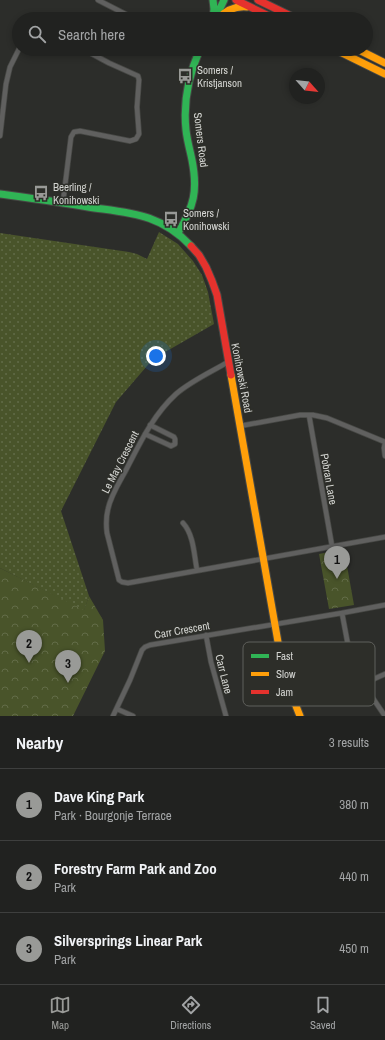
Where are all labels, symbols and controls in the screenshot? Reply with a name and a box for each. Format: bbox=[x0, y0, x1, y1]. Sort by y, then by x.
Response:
search box bbox=[12, 12, 373, 56]
icon: search bbox=[26, 23, 48, 45]
text: Search here bbox=[58, 24, 125, 45]
place label: Somers / Kristjanson bbox=[197, 63, 242, 90]
bus stop icon: Somers / Kristjanson bbox=[176, 67, 194, 85]
north arrow bbox=[289, 68, 325, 104]
street label: Somers Road bbox=[191, 112, 211, 168]
place label: Beerling / Konihowski bbox=[53, 180, 100, 207]
bus stop icon: Beerling / Konihowski bbox=[32, 184, 50, 202]
place label: Somers / Konihowski bbox=[183, 206, 230, 233]
bus stop icon: Somers / Konihowski bbox=[162, 210, 180, 228]
street label: Konihowski Road bbox=[228, 342, 256, 414]
your location bbox=[146, 346, 166, 366]
street label: Le May Crescent bbox=[98, 428, 142, 496]
street label: Pobran Lane bbox=[318, 452, 340, 506]
pin: 1 bbox=[324, 546, 350, 579]
street label: Carr Crescent bbox=[153, 618, 211, 642]
pin: 2 bbox=[16, 630, 42, 663]
legend bbox=[243, 642, 375, 706]
text: Fast bbox=[276, 649, 294, 663]
pin: 3 bbox=[55, 650, 81, 683]
street label: Carr Lane bbox=[212, 653, 236, 695]
text: Slow bbox=[276, 667, 296, 681]
text: Jam bbox=[276, 685, 293, 699]
text: Nearby bbox=[16, 731, 63, 754]
text: 3 results bbox=[329, 734, 369, 751]
text: Dave King Park bbox=[54, 786, 144, 807]
text: 1 bbox=[26, 796, 32, 813]
text: 380 m bbox=[339, 796, 369, 813]
text: Park · Bourgonje Terrace bbox=[54, 807, 172, 824]
text: Forestry Farm Park and Zoo bbox=[54, 858, 217, 879]
text: 2 bbox=[26, 868, 32, 885]
text: 440 m bbox=[339, 868, 369, 885]
text: Park bbox=[54, 879, 76, 896]
text: Silversprings Linear Park bbox=[54, 930, 202, 951]
text: 3 bbox=[26, 940, 32, 957]
text: 450 m bbox=[339, 940, 369, 957]
text: Park bbox=[54, 951, 76, 968]
tab: Map bbox=[49, 994, 71, 1032]
tab: Directions bbox=[170, 994, 211, 1032]
tab: Saved bbox=[310, 994, 336, 1032]

